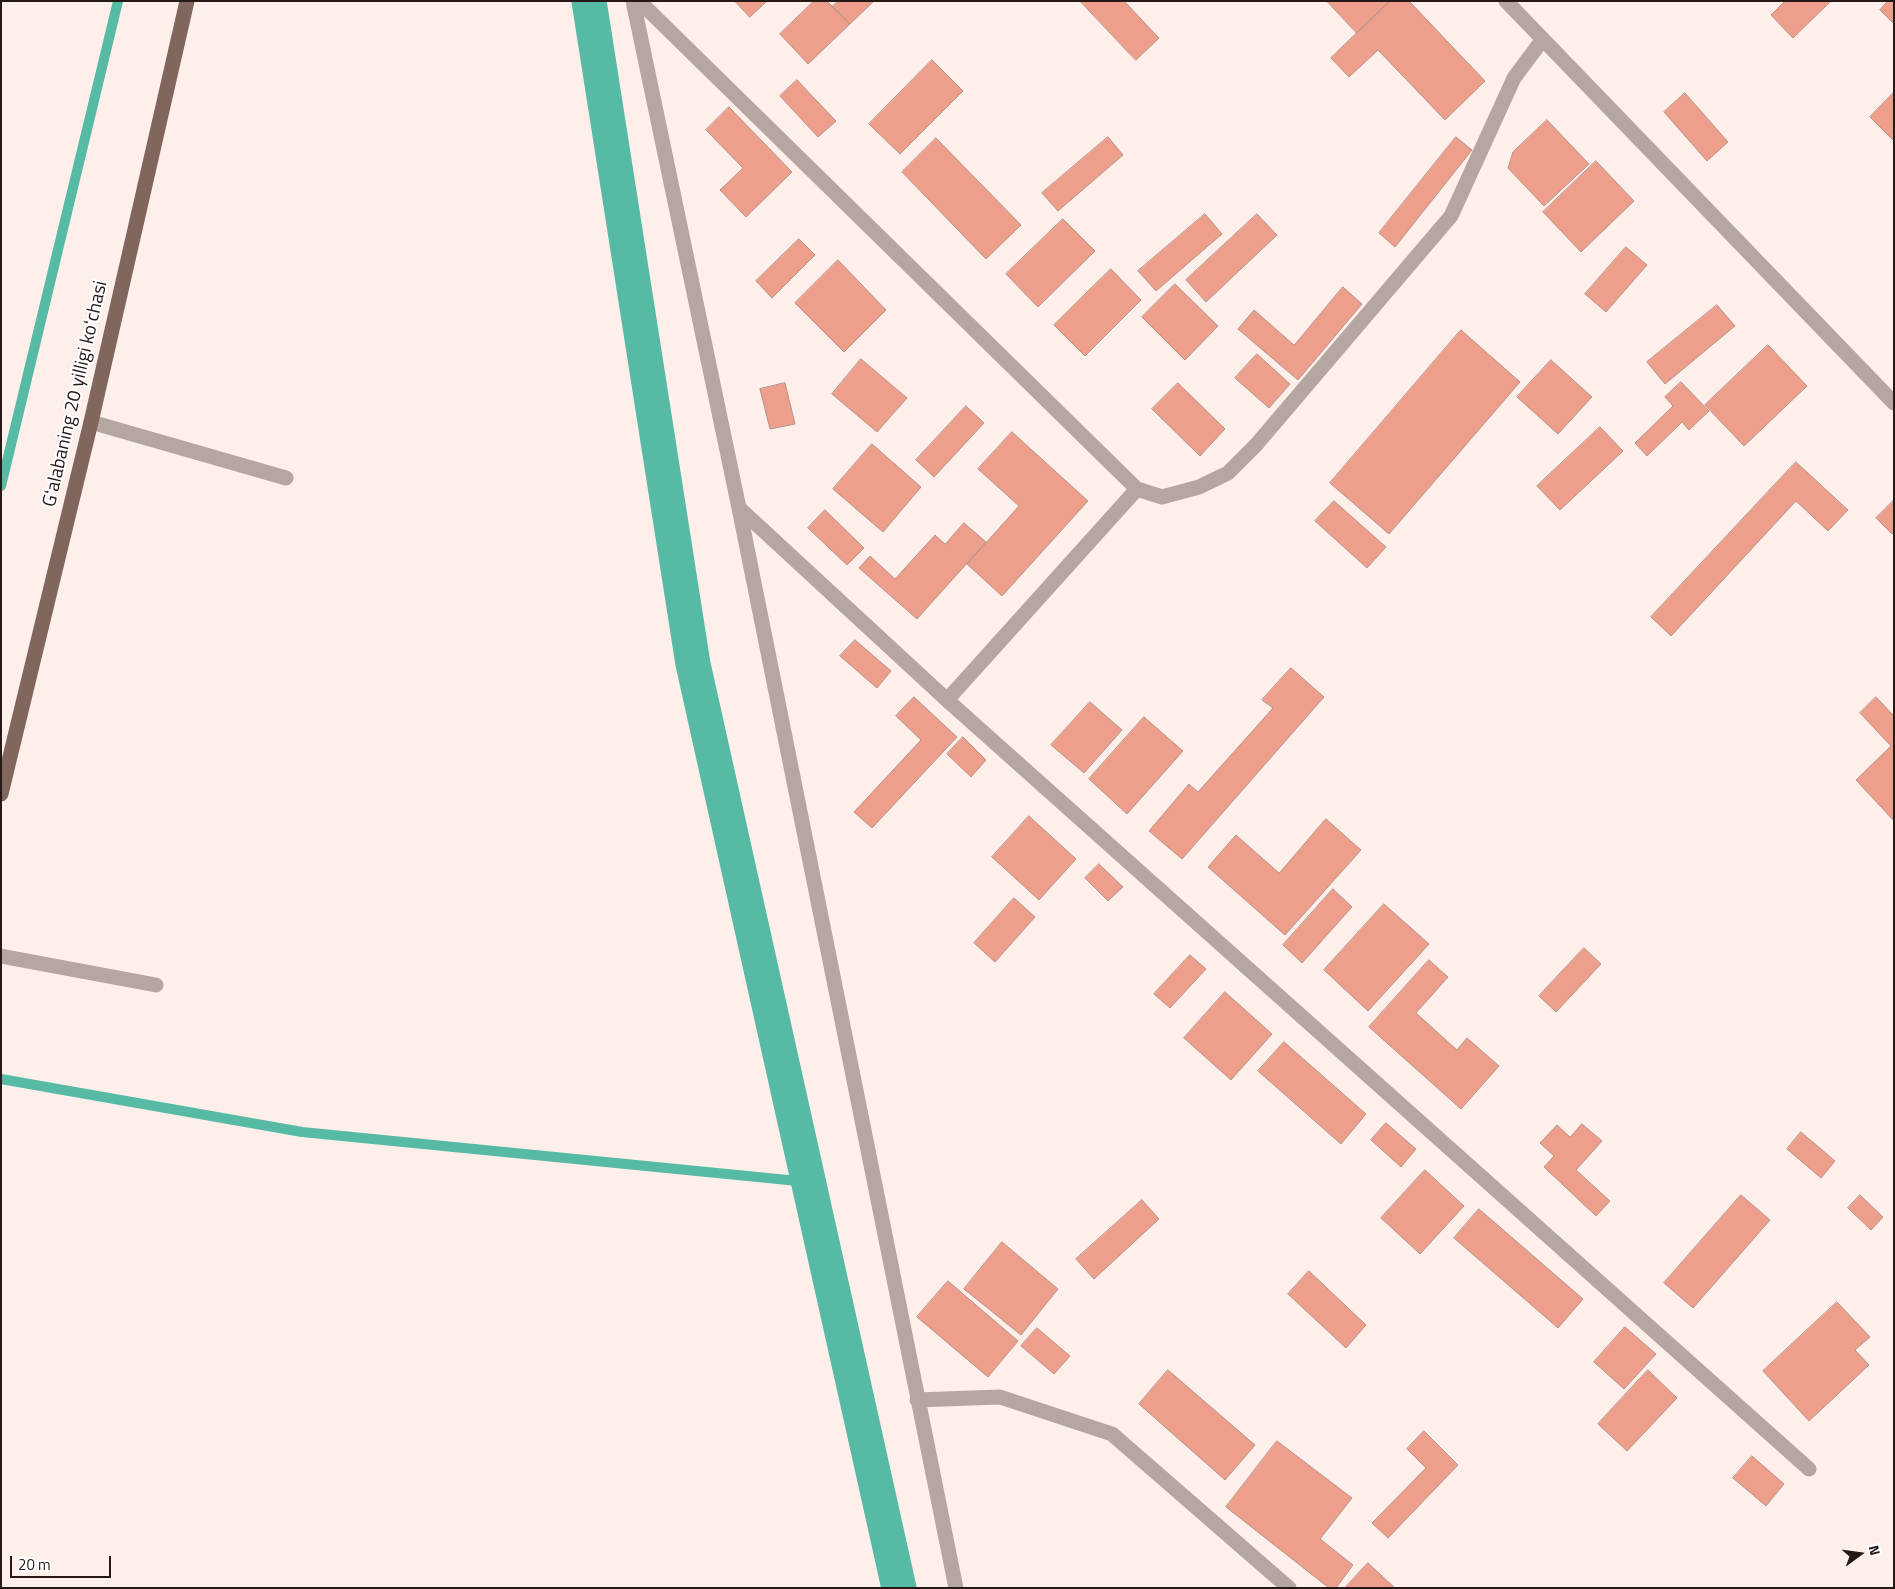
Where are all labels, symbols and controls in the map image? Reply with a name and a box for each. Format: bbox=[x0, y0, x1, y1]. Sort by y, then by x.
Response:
street label: Gʻalabaning 20 yilligi koʻchasi bbox=[39, 279, 113, 509]
north arrow bbox=[1835, 1529, 1885, 1579]
text: N bbox=[1864, 1543, 1886, 1557]
scale bar bbox=[12, 1546, 114, 1578]
text: 20 m bbox=[18, 1553, 51, 1576]

